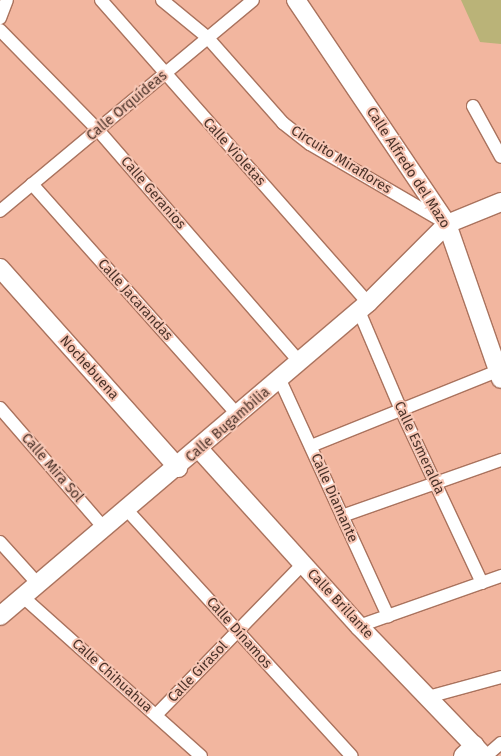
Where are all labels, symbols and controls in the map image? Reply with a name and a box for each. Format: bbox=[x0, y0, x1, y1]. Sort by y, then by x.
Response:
street label: Calle Orquídeas bbox=[83, 68, 171, 144]
street label: Calle Alfredo del Mazo bbox=[363, 104, 453, 232]
street label: Calle Violetas bbox=[199, 115, 269, 189]
street label: Circuito Miraflores bbox=[288, 122, 394, 198]
street label: Calle Geranios bbox=[117, 153, 189, 233]
street label: Calle Jacarandas bbox=[94, 256, 176, 344]
street label: Nochebuena bbox=[56, 333, 122, 403]
street label: Calle Bugambilia bbox=[183, 384, 273, 466]
street label: Calle Esmeralda bbox=[390, 399, 448, 497]
street label: Calle Mira Sol bbox=[18, 430, 86, 506]
street label: Calle Diamante bbox=[307, 451, 361, 545]
street label: Calle Brillante bbox=[304, 566, 376, 642]
street label: Calle Dínamos bbox=[203, 594, 275, 672]
street label: Calle Chihuahua bbox=[68, 635, 156, 717]
street label: Calle Girasol bbox=[165, 638, 231, 706]

